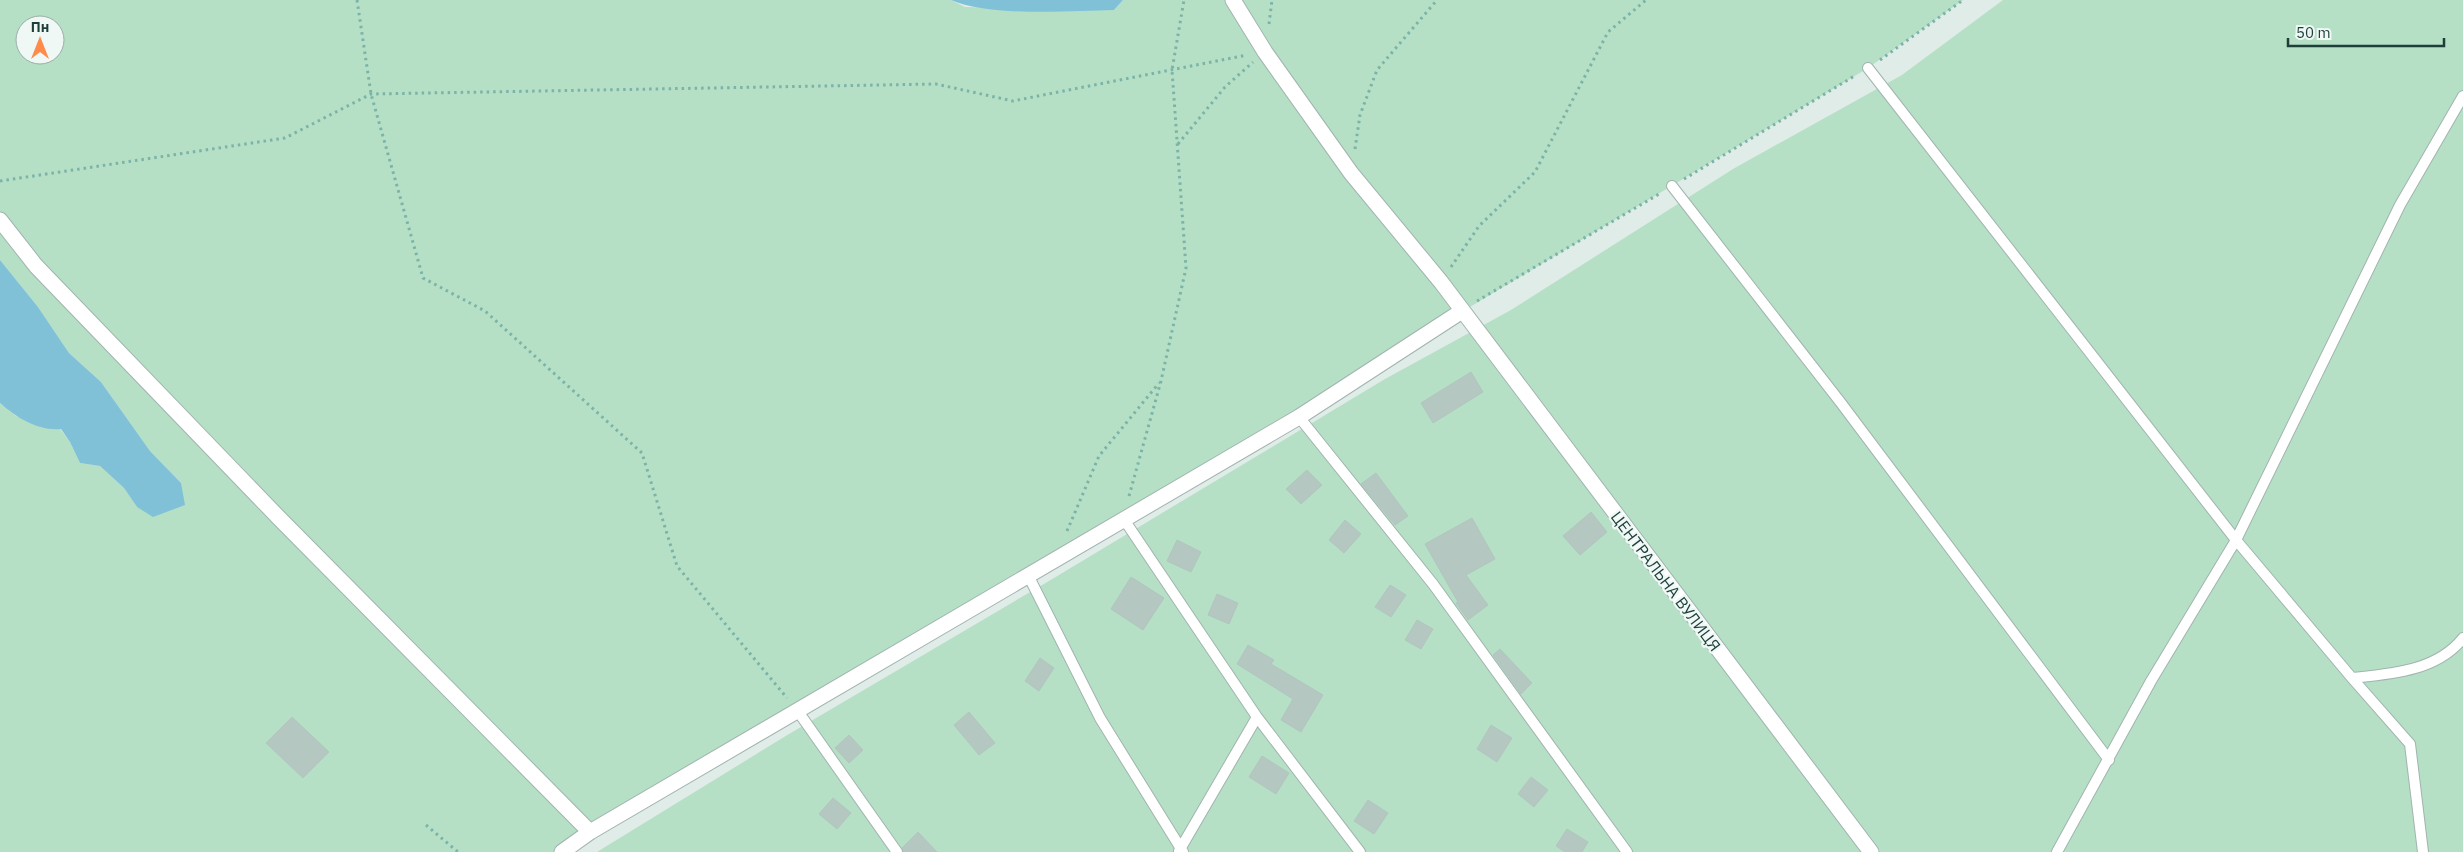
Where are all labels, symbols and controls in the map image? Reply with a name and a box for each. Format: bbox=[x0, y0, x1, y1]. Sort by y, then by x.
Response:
north arrow bbox=[15, 15, 65, 65]
scale bar bbox=[2288, 15, 2444, 47]
text: Пн bbox=[31, 18, 49, 36]
text: 50 m bbox=[2296, 23, 2331, 42]
street label: ЦЕНТРАЛЬНА ВУЛИЦЯ bbox=[1607, 507, 1725, 655]

